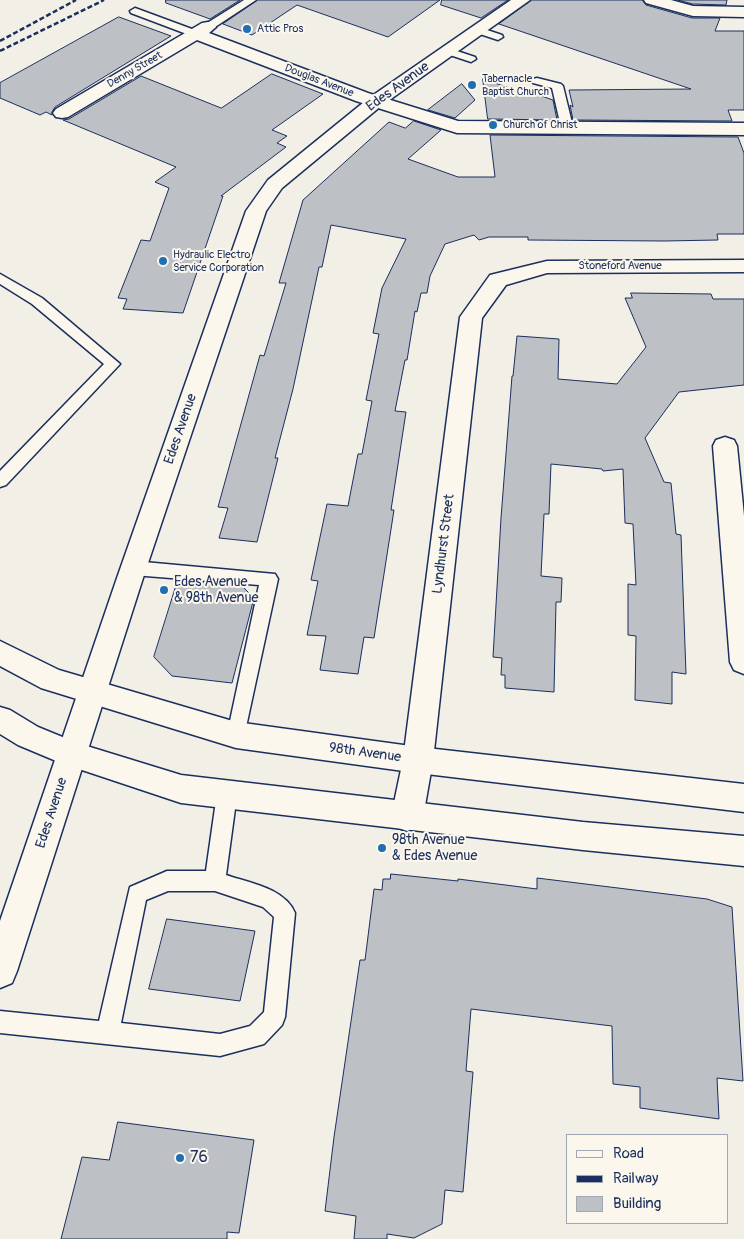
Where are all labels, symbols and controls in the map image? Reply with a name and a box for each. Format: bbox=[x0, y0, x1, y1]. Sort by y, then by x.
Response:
place label: Attic Pros bbox=[257, 22, 303, 36]
marker: Attic Pros bbox=[241, 23, 253, 35]
street label: Denny Street bbox=[105, 49, 165, 91]
street label: Edes Avenue bbox=[363, 59, 433, 115]
street label: Douglas Avenue bbox=[283, 62, 355, 100]
place label: Tabernacle Baptist Church bbox=[482, 72, 549, 98]
marker: Tabernacle Baptist Church bbox=[466, 79, 478, 91]
place label: Church of Christ bbox=[503, 118, 577, 132]
marker: Church of Christ bbox=[487, 119, 499, 131]
place label: Hydraulic Electro Service Corporation bbox=[173, 248, 264, 274]
marker: Hydraulic Electro Service Corporation bbox=[157, 255, 169, 267]
street label: Stoneford Avenue bbox=[578, 259, 662, 273]
street label: Edes Avenue bbox=[161, 392, 201, 466]
street label: Lyndhurst Street bbox=[430, 493, 458, 595]
place label: Edes Avenue & 98th Avenue bbox=[174, 574, 258, 606]
marker: Edes Avenue & 98th Avenue bbox=[158, 584, 170, 596]
street label: 98th Avenue bbox=[328, 740, 402, 766]
street label: Edes Avenue bbox=[33, 775, 71, 851]
place label: 98th Avenue & Edes Avenue bbox=[392, 832, 477, 864]
marker: 98th Avenue & Edes Avenue bbox=[376, 842, 388, 854]
legend bbox=[566, 1134, 729, 1224]
text: Road bbox=[613, 1144, 644, 1163]
place label: 76 bbox=[190, 1148, 208, 1168]
marker: 76 bbox=[174, 1152, 186, 1164]
text: Railway bbox=[613, 1169, 658, 1188]
text: Building bbox=[613, 1194, 661, 1213]

